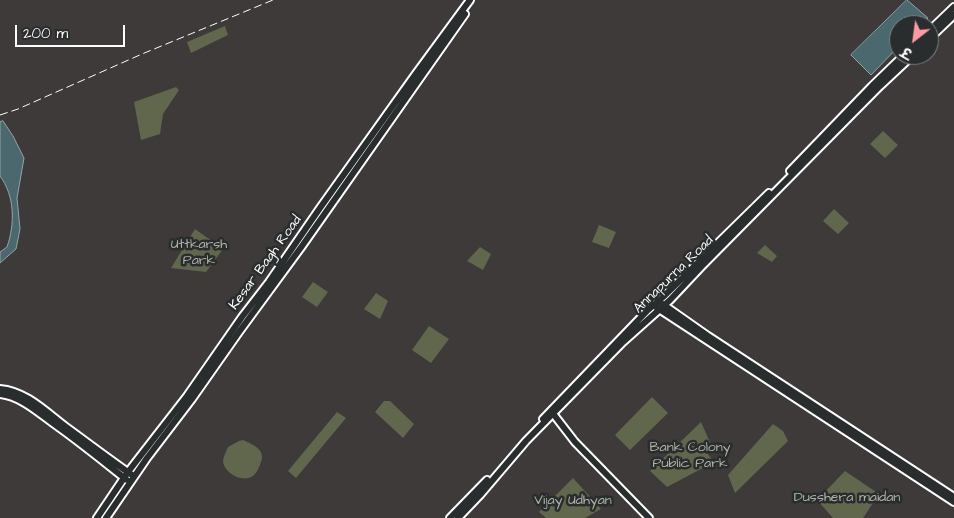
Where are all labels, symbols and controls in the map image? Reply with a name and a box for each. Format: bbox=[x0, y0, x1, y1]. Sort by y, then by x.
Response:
scale bar bbox=[18, 15, 128, 47]
north arrow bbox=[889, 15, 939, 65]
text: 200 m bbox=[23, 23, 68, 44]
text: उ bbox=[898, 41, 916, 63]
street label: Kesar Bagh Road bbox=[226, 213, 306, 313]
street label: Annapurna Road bbox=[631, 233, 717, 317]
park label: Uttkarsh Park bbox=[171, 237, 227, 270]
park label: Bank Colony Public Park bbox=[650, 440, 730, 472]
park label: Dusshera maidan bbox=[794, 490, 900, 506]
park label: Vijay Udhyan bbox=[534, 493, 612, 509]

